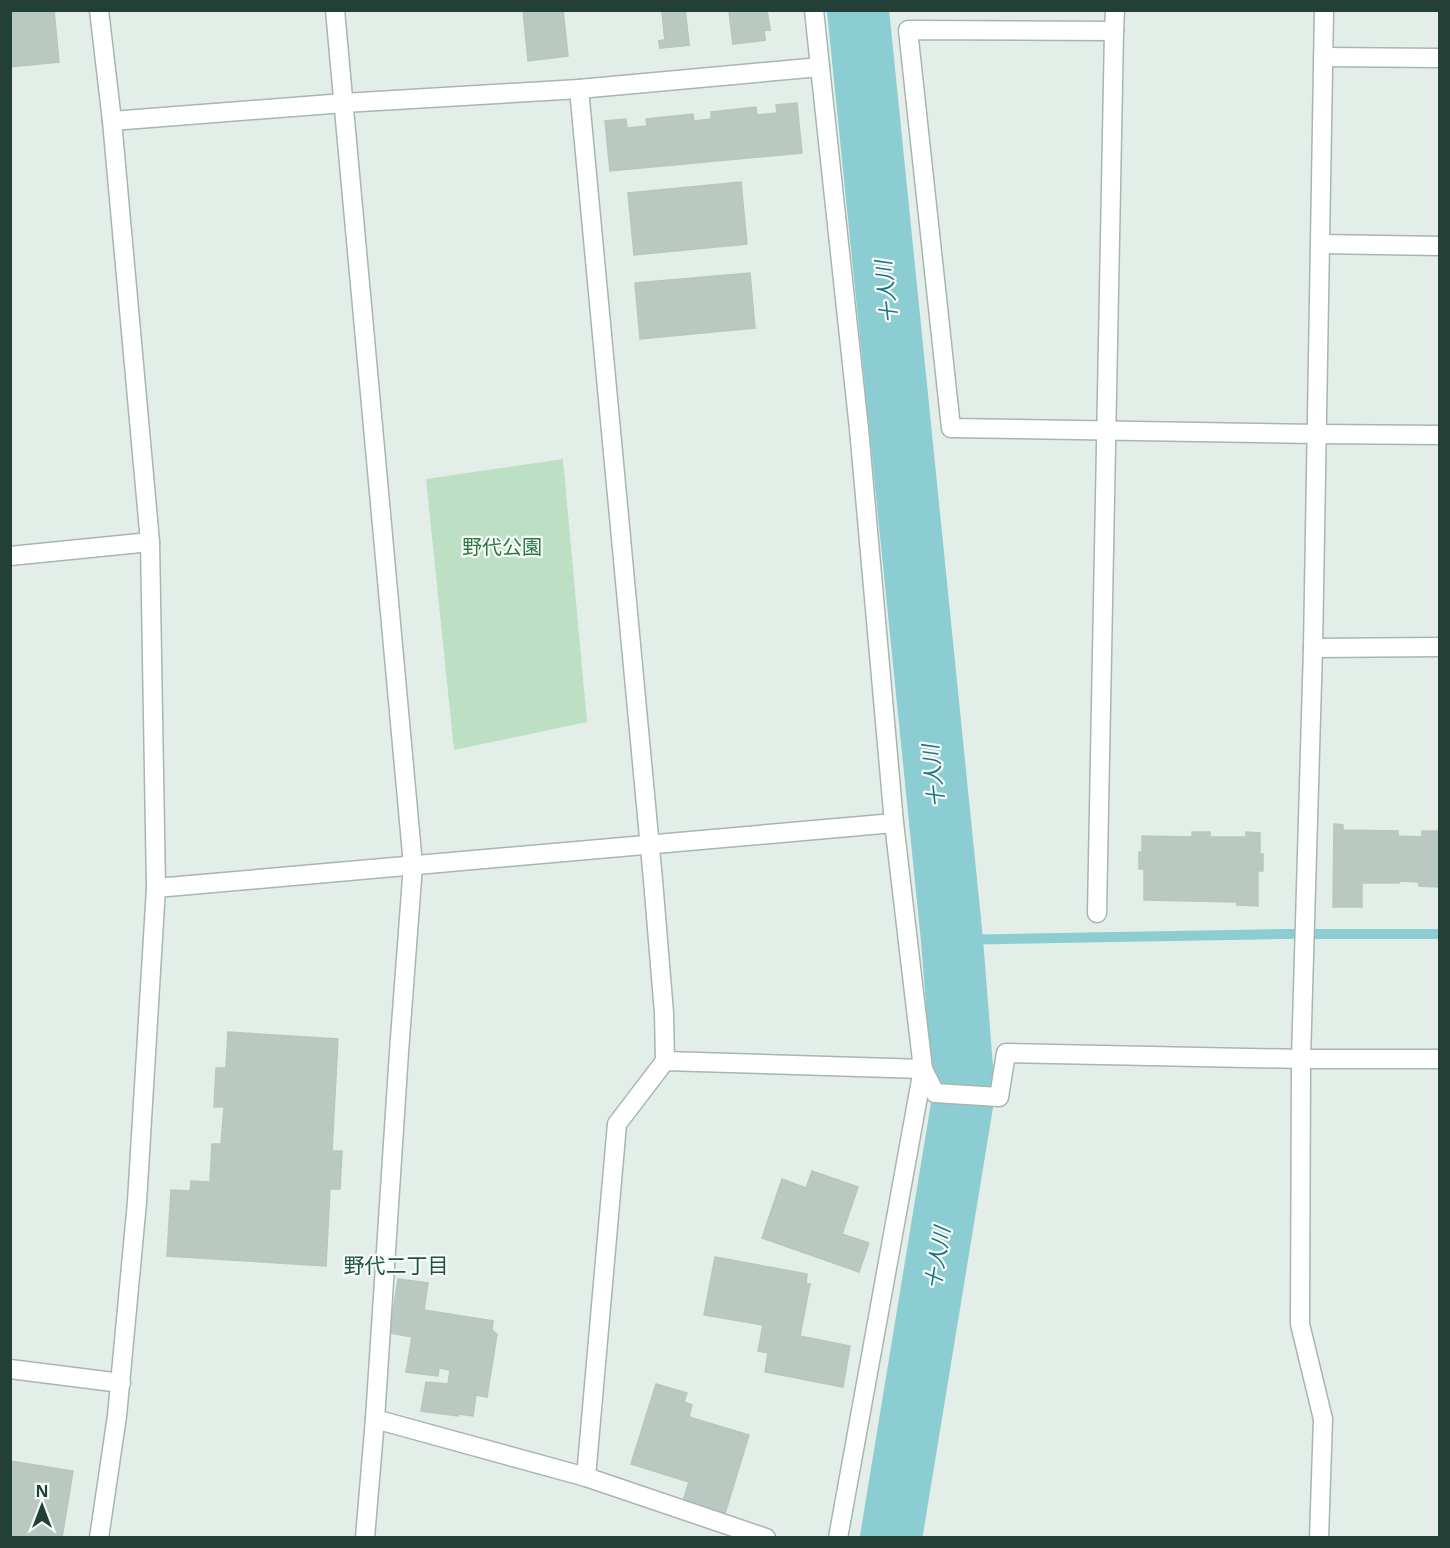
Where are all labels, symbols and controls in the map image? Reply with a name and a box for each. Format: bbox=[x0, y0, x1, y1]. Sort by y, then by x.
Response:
water label: 十人川 bbox=[869, 257, 903, 325]
park label: 野代公園 bbox=[462, 533, 542, 560]
water label: 十人川 bbox=[916, 741, 950, 809]
water label: 十人川 bbox=[918, 1223, 956, 1291]
district label: 野代二丁目 bbox=[344, 1251, 449, 1279]
north arrow bbox=[12, 1476, 72, 1536]
text: N bbox=[35, 1480, 49, 1502]

